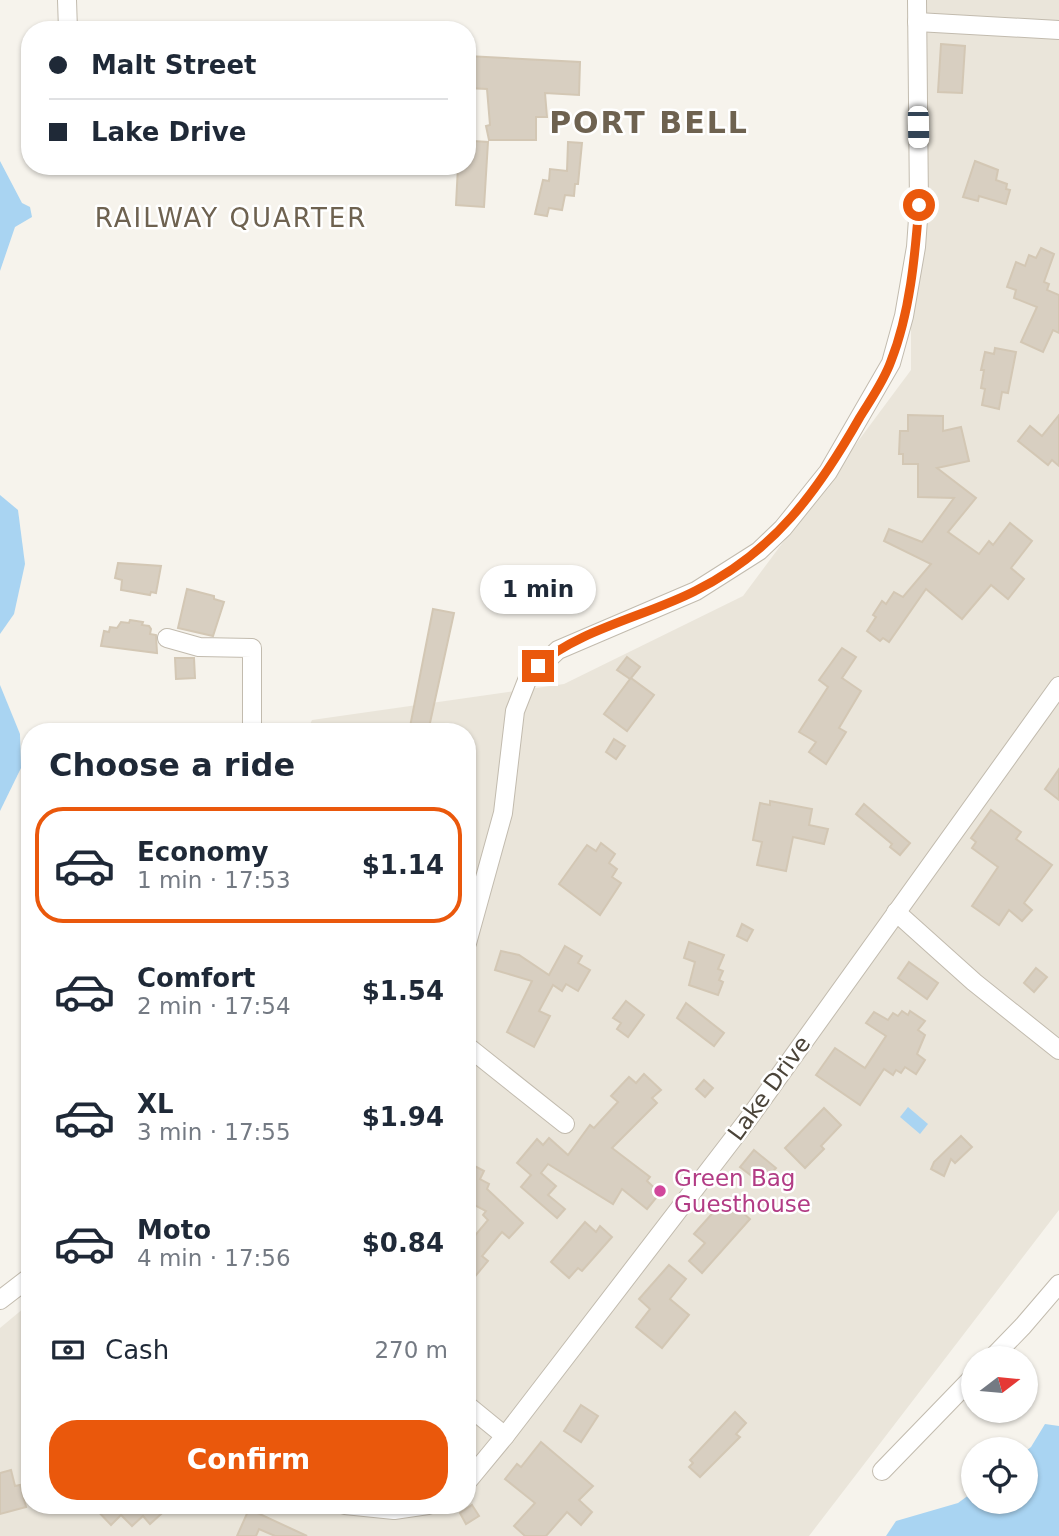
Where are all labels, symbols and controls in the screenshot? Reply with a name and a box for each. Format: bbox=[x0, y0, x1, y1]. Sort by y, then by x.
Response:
text: Malt Street bbox=[91, 50, 256, 80]
district label: PORT BELL bbox=[549, 105, 749, 140]
car bbox=[908, 106, 929, 148]
text: Lake Drive bbox=[91, 117, 246, 147]
route start bbox=[903, 189, 935, 221]
district label: RAILWAY QUARTER bbox=[95, 203, 367, 233]
callout: 1 min bbox=[480, 564, 596, 614]
text: 1 min bbox=[502, 576, 574, 602]
route end bbox=[522, 650, 554, 682]
text: Choose a ride bbox=[49, 746, 295, 784]
icon: car bbox=[53, 834, 116, 897]
text: Economy bbox=[137, 837, 268, 867]
text: $1.14 bbox=[362, 850, 444, 880]
text: 1 min · 17:53 bbox=[137, 867, 291, 893]
icon: car bbox=[53, 960, 116, 1023]
text: Comfort bbox=[137, 963, 255, 993]
text: $1.54 bbox=[362, 976, 444, 1006]
text: 2 min · 17:54 bbox=[137, 993, 291, 1019]
street label: Lake Drive bbox=[723, 1031, 815, 1145]
icon: car bbox=[53, 1086, 116, 1149]
text: XL bbox=[137, 1089, 174, 1119]
text: $1.94 bbox=[362, 1102, 444, 1132]
text: 3 min · 17:55 bbox=[137, 1119, 291, 1145]
place label: Green Bag Guesthouse bbox=[674, 1165, 811, 1217]
marker: Green Bag Guesthouse bbox=[652, 1183, 668, 1199]
icon: car bbox=[53, 1212, 116, 1275]
text: Moto bbox=[137, 1215, 211, 1245]
text: $0.84 bbox=[362, 1228, 444, 1258]
text: 4 min · 17:56 bbox=[137, 1245, 291, 1271]
icon: cash bbox=[49, 1331, 87, 1369]
text: Cash bbox=[105, 1335, 169, 1365]
text: 270 m bbox=[374, 1337, 448, 1363]
north arrow bbox=[961, 1346, 1038, 1423]
map controls bbox=[961, 1346, 1038, 1514]
button: Confirm bbox=[49, 1420, 448, 1500]
button: locate bbox=[961, 1437, 1038, 1514]

